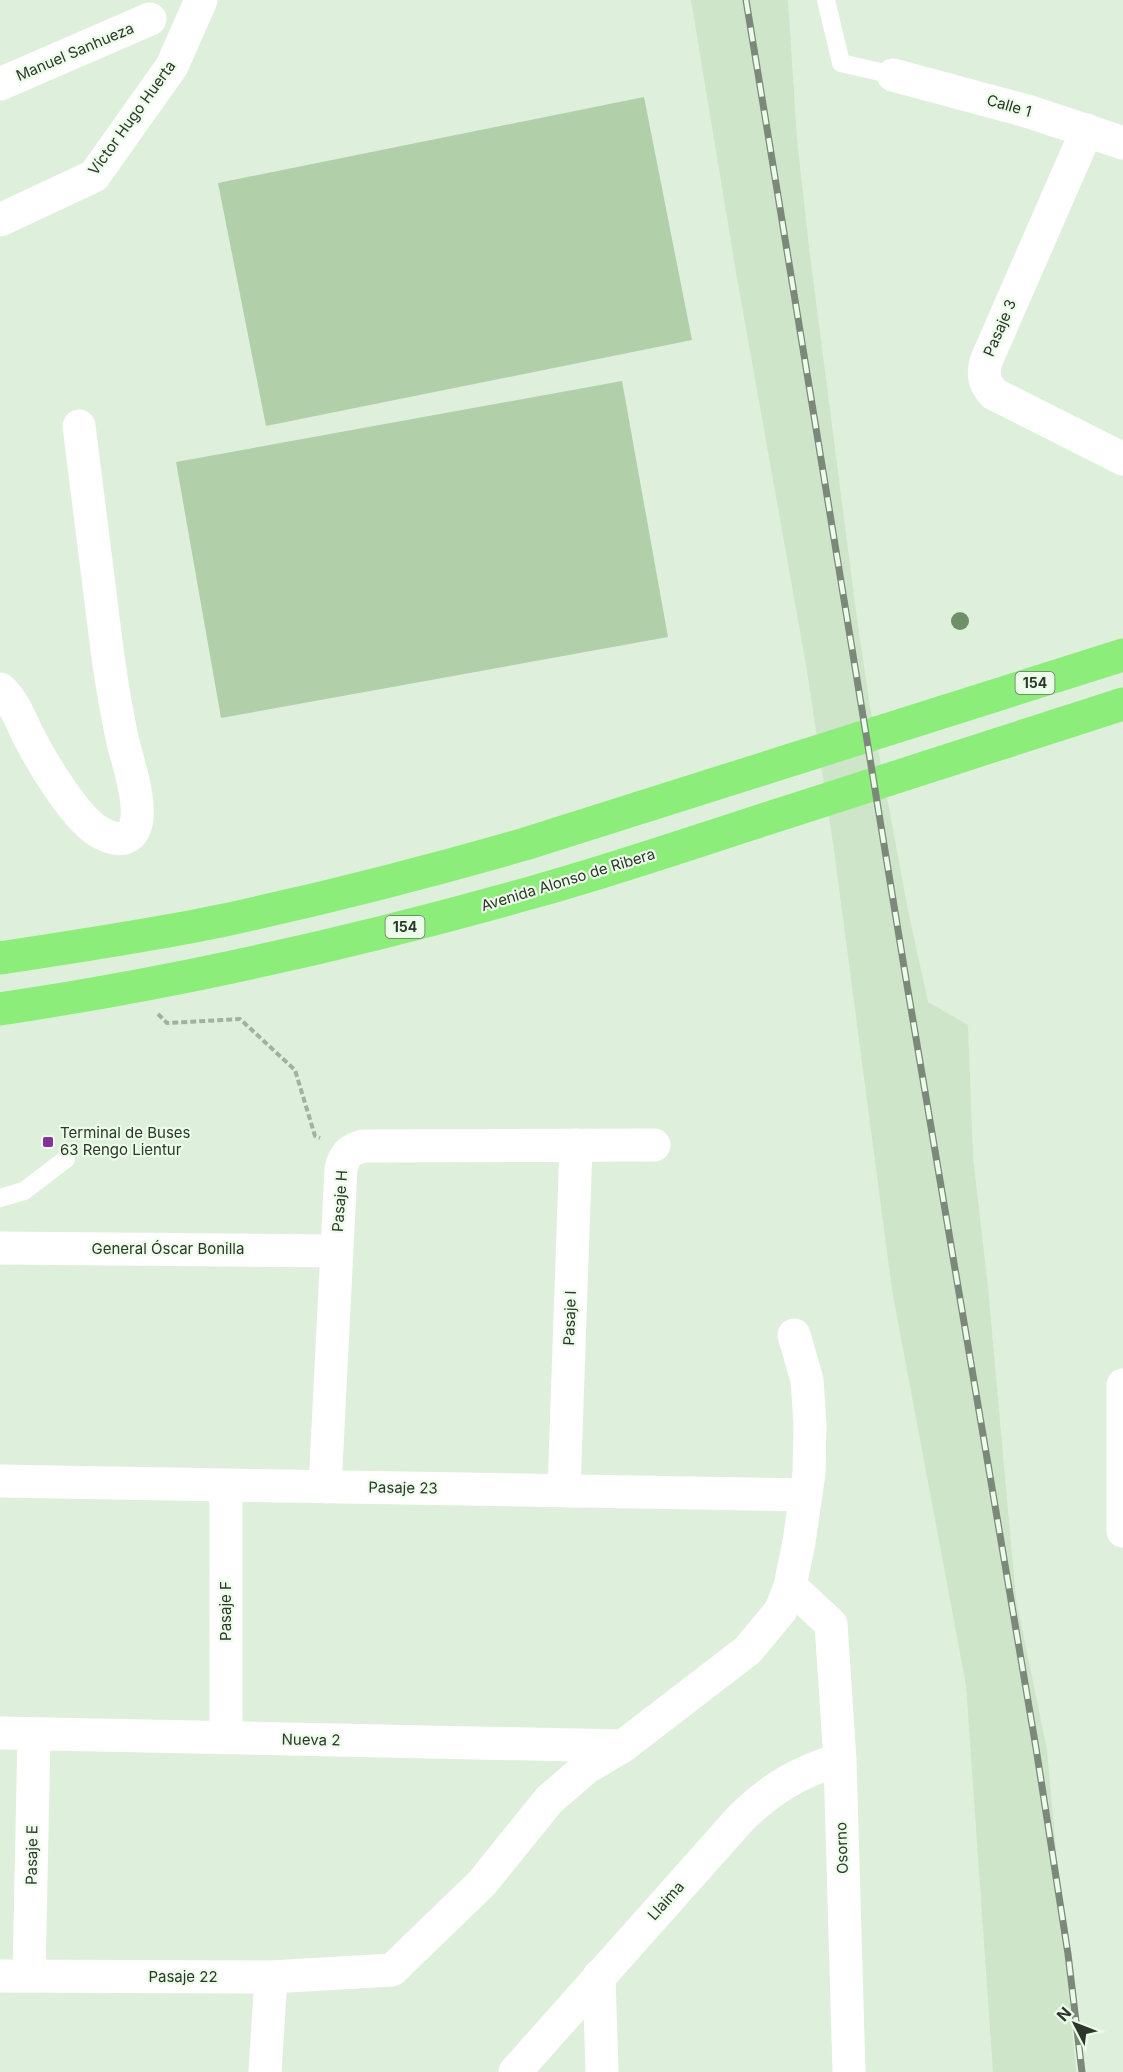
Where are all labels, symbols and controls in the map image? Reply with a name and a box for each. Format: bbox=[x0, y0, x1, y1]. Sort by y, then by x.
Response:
street label: Manuel Sanhueza bbox=[13, 18, 137, 85]
street label: Víctor Hugo Huerta bbox=[84, 57, 179, 179]
street label: Calle 1 bbox=[985, 90, 1034, 121]
street label: Pasaje 3 bbox=[979, 296, 1020, 359]
road number: 154 bbox=[1016, 672, 1054, 694]
street label: Avenida Alonso de Ribera bbox=[479, 844, 657, 915]
road number: 154 bbox=[386, 916, 424, 938]
place label: Terminal de Buses 63 Rengo Lientur bbox=[60, 1123, 191, 1159]
marker: Terminal de Buses 63 Rengo Lientur bbox=[41, 1135, 55, 1149]
street label: Pasaje H bbox=[328, 1169, 351, 1233]
street label: General Óscar Bonilla bbox=[92, 1239, 244, 1258]
street label: Pasaje I bbox=[559, 1290, 580, 1346]
street label: Pasaje 23 bbox=[368, 1477, 438, 1498]
street label: Pasaje F bbox=[216, 1581, 235, 1641]
street label: Nueva 2 bbox=[281, 1729, 341, 1750]
street label: Osorno bbox=[831, 1822, 852, 1874]
street label: Pasaje E bbox=[21, 1825, 42, 1885]
street label: Llaima bbox=[643, 1877, 688, 1924]
street label: Pasaje 22 bbox=[148, 1967, 218, 1986]
north arrow bbox=[1045, 1994, 1105, 2054]
text: N bbox=[1052, 2003, 1075, 2025]

